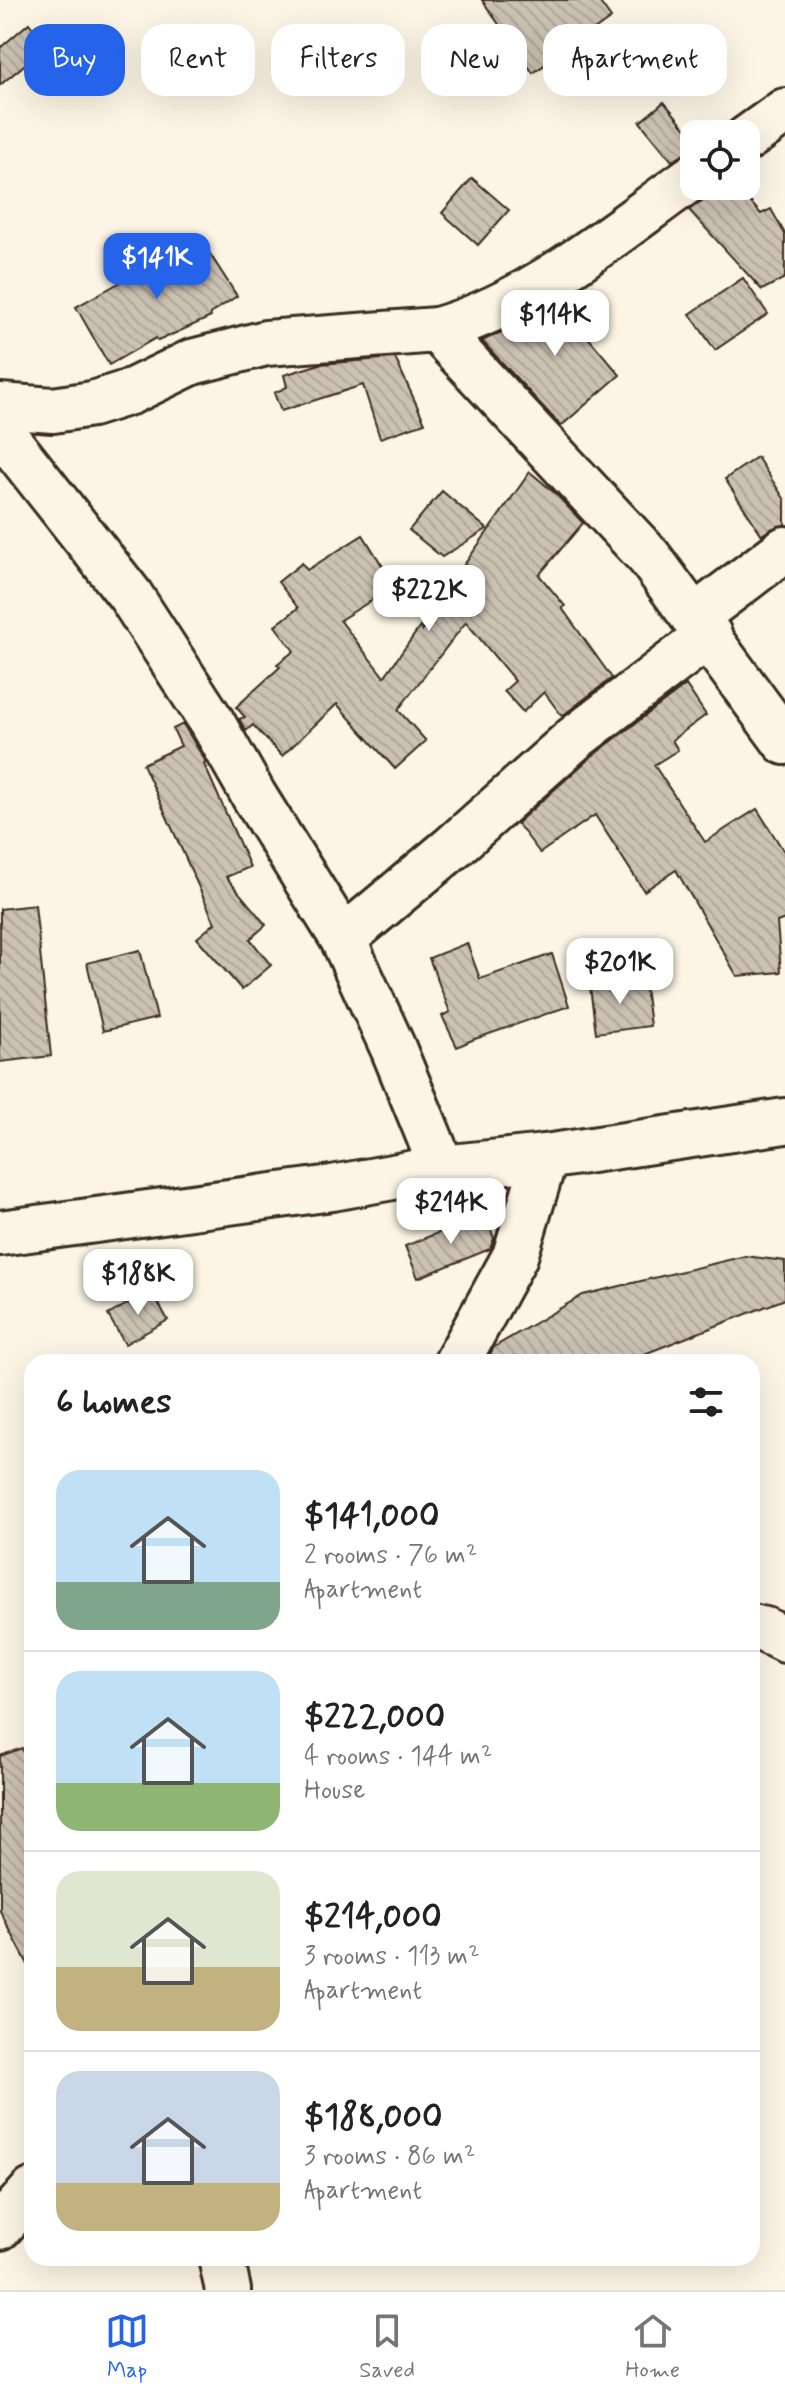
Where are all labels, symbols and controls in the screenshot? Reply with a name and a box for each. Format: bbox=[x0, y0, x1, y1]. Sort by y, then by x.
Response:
chip: Buy bbox=[24, 24, 125, 96]
chip: Rent bbox=[141, 24, 255, 96]
chip: Filters bbox=[271, 24, 405, 96]
chip: New bbox=[421, 24, 527, 96]
chip: Apartment bbox=[543, 24, 727, 96]
map controls bbox=[680, 120, 760, 200]
button: locate bbox=[680, 120, 760, 200]
pin: $141K bbox=[101, 233, 213, 301]
text: $141K bbox=[121, 242, 193, 276]
pin: $114K bbox=[499, 290, 611, 358]
text: $114K bbox=[519, 299, 591, 333]
pin: $222K bbox=[373, 565, 485, 633]
text: $222K bbox=[391, 574, 467, 608]
pin: $201K bbox=[564, 938, 676, 1006]
text: $201K bbox=[584, 947, 656, 981]
pin: $214K bbox=[395, 1178, 507, 1246]
text: $214K bbox=[415, 1187, 487, 1221]
pin: $188K bbox=[82, 1249, 194, 1317]
text: $188K bbox=[101, 1258, 175, 1292]
text: 6 homes bbox=[56, 1380, 171, 1425]
icon: filters bbox=[684, 1380, 728, 1424]
text: $141,000 bbox=[304, 1494, 439, 1539]
icon: home bbox=[120, 1502, 216, 1598]
text: 2 rooms · 76 m² bbox=[304, 1539, 477, 1573]
text: Apartment bbox=[304, 1573, 422, 1607]
text: $222,000 bbox=[304, 1695, 445, 1740]
icon: home bbox=[120, 1703, 216, 1799]
text: 4 rooms · 144 m² bbox=[304, 1740, 492, 1774]
text: House bbox=[304, 1774, 365, 1808]
text: $214,000 bbox=[304, 1895, 442, 1940]
icon: home bbox=[120, 1903, 216, 1999]
text: 3 rooms · 113 m² bbox=[304, 1940, 480, 1974]
text: Apartment bbox=[304, 1974, 422, 2008]
text: $188,000 bbox=[304, 2095, 442, 2140]
icon: home bbox=[120, 2103, 216, 2199]
text: 3 rooms · 86 m² bbox=[304, 2140, 475, 2174]
text: Apartment bbox=[304, 2174, 422, 2208]
tab: Map bbox=[105, 2309, 149, 2385]
tab: Saved bbox=[359, 2309, 415, 2385]
tab: Home bbox=[625, 2309, 680, 2385]

